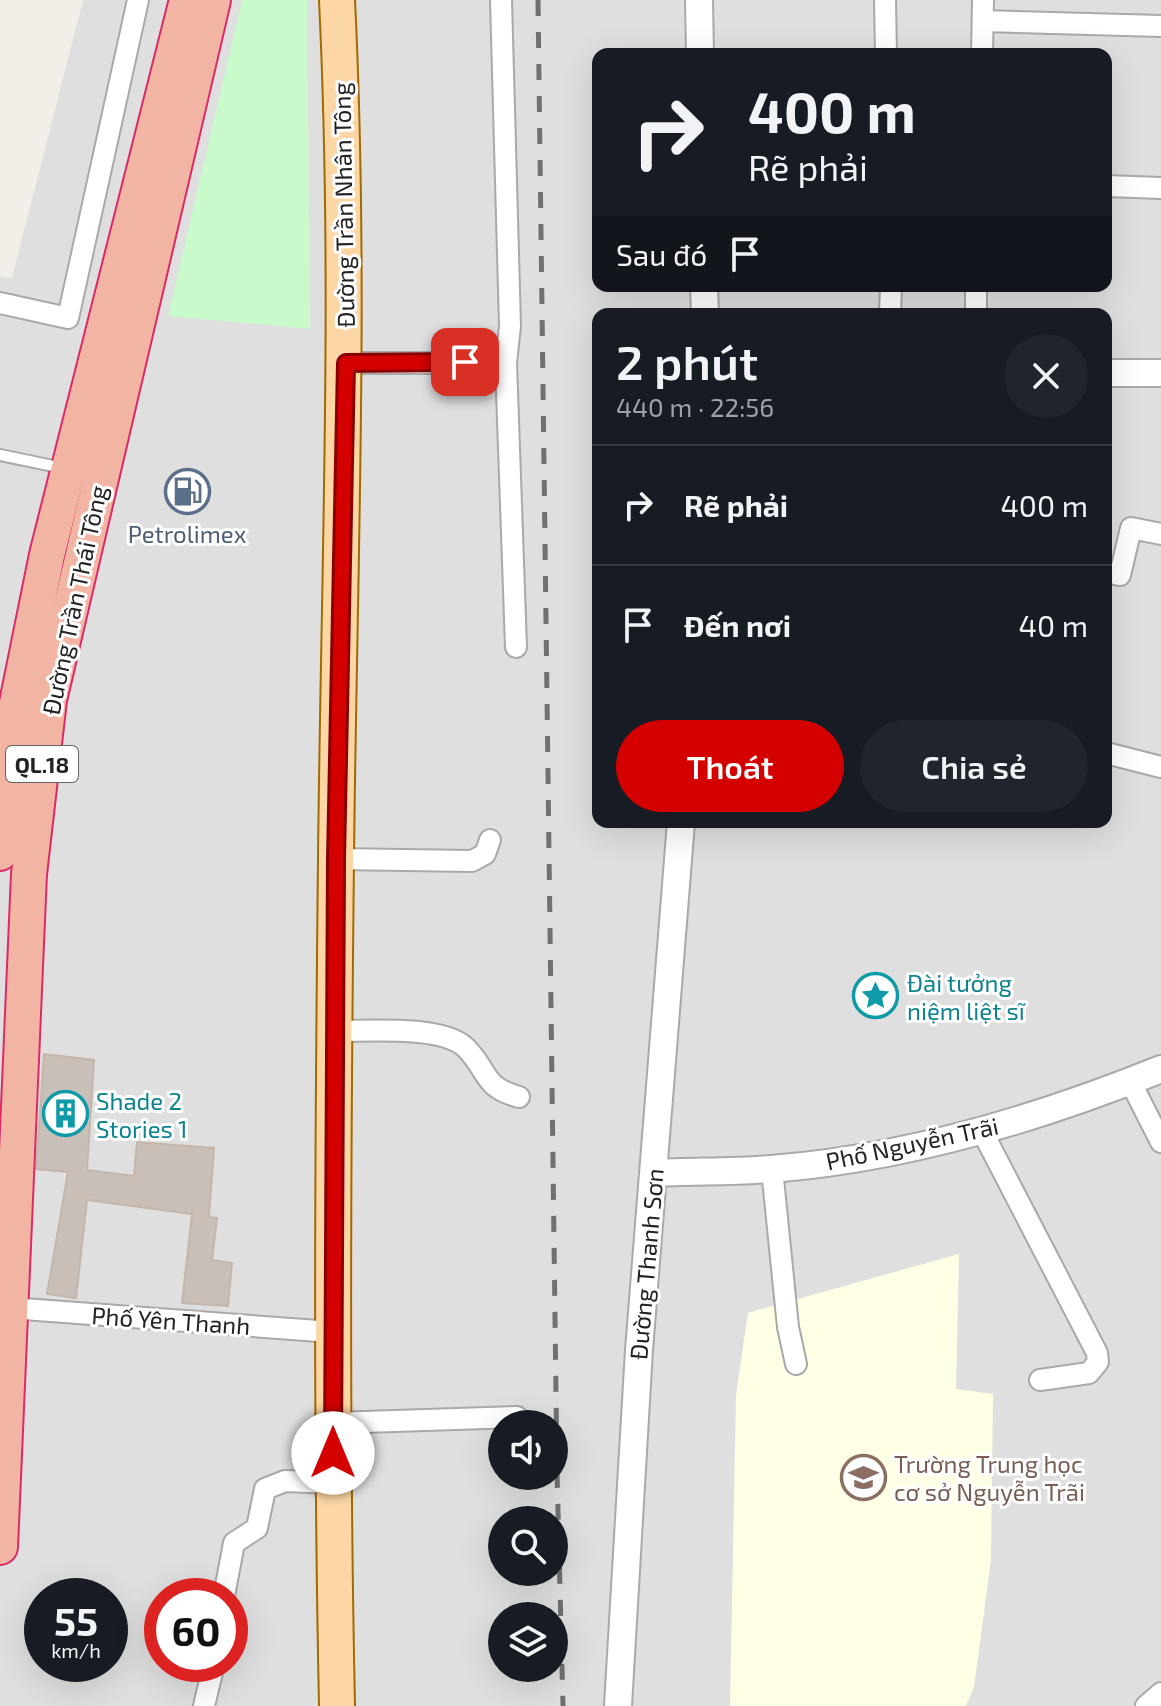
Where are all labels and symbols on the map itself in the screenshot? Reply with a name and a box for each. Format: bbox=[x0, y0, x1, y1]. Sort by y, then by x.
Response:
street label: Đường Trần Nhân Tông bbox=[326, 82, 360, 328]
pin bbox=[431, 328, 499, 396]
fuel station icon: Petrolimex bbox=[163, 467, 211, 515]
street label: Đường Trần Thái Tông bbox=[36, 483, 112, 717]
place label: Petrolimex bbox=[128, 519, 247, 548]
road number: QL.18 bbox=[6, 746, 78, 782]
place label: Đài tưởng niệm liệt sĩ bbox=[907, 968, 1026, 1025]
place icon: Đài tưởng niệm liệt sĩ bbox=[852, 972, 900, 1020]
place label: Shade 2 Stories 1 bbox=[96, 1086, 188, 1143]
building icon: Shade 2 Stories 1 bbox=[41, 1090, 89, 1138]
street label: Phố Nguyễn Trãi bbox=[823, 1111, 1001, 1175]
street label: Đường Thanh Sơn bbox=[623, 1167, 669, 1361]
street label: Phố Yên Thanh bbox=[91, 1300, 251, 1340]
position arrow bbox=[291, 1411, 375, 1495]
place label: Trường Trung học cơ sở Nguyễn Trãi bbox=[894, 1449, 1085, 1506]
school or university icon: Trường Trung học cơ sở Nguyễn Trãi bbox=[839, 1453, 887, 1501]
speed limit sign: 60 bbox=[144, 1578, 248, 1682]

